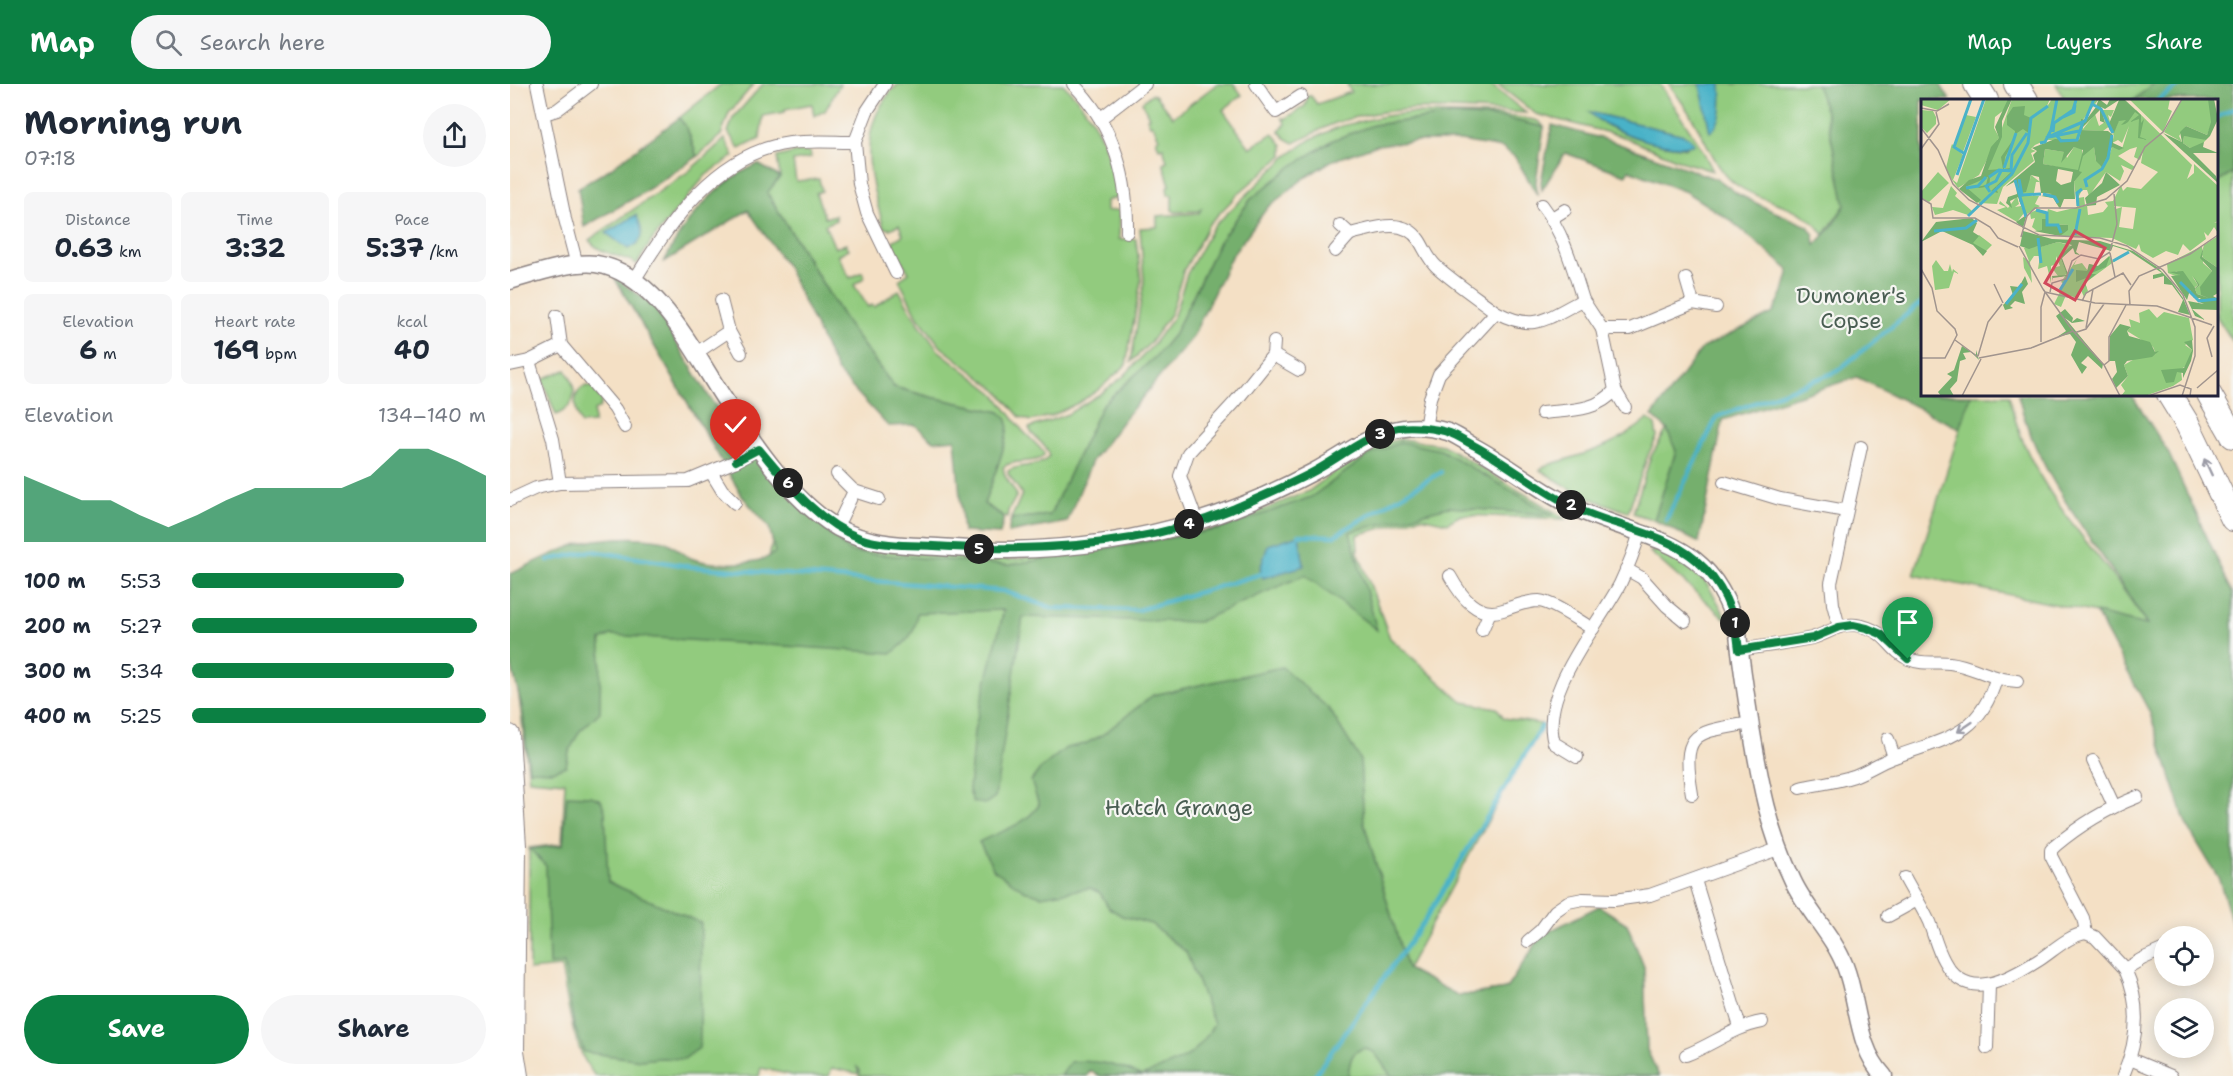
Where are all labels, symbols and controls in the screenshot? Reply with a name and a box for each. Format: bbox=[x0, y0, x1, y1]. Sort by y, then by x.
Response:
search box bbox=[131, 15, 551, 69]
text: Map bbox=[30, 23, 95, 61]
icon: search bbox=[152, 26, 185, 59]
text: Search here bbox=[200, 28, 325, 57]
text: Map bbox=[1967, 28, 2012, 56]
text: Layers bbox=[2045, 28, 2112, 56]
text: Share bbox=[2145, 28, 2203, 56]
inset map bbox=[1921, 99, 2218, 396]
text: Morning run bbox=[24, 100, 242, 145]
button: share bbox=[423, 104, 486, 167]
text: 07:18 bbox=[24, 145, 76, 171]
text: Distance bbox=[65, 209, 131, 230]
text: Time bbox=[237, 209, 273, 230]
text: Pace bbox=[394, 209, 430, 230]
text: 0.63 bbox=[54, 230, 114, 265]
text: 3:32 bbox=[225, 230, 285, 265]
text: 5:37 bbox=[366, 230, 424, 265]
text: km bbox=[114, 241, 142, 262]
text: /km bbox=[424, 241, 458, 262]
park label: Dumoner's Copse bbox=[1796, 281, 1906, 335]
text: Elevation bbox=[62, 311, 134, 332]
text: Heart rate bbox=[214, 311, 296, 332]
text: kcal bbox=[396, 311, 428, 332]
text: 6 bbox=[79, 332, 97, 367]
text: 169 bbox=[213, 332, 259, 367]
text: 40 bbox=[394, 332, 430, 367]
text: m bbox=[97, 343, 117, 364]
text: bpm bbox=[259, 343, 297, 364]
pin bbox=[710, 399, 761, 461]
text: Elevation bbox=[24, 402, 114, 428]
text: 134–140 m bbox=[378, 402, 486, 428]
icon: check bbox=[719, 408, 752, 441]
pin: 3 bbox=[1365, 419, 1395, 449]
text: 3 bbox=[1374, 423, 1386, 444]
one-way arrow bbox=[2201, 458, 2213, 476]
pin: 6 bbox=[773, 468, 803, 498]
text: 6 bbox=[782, 472, 794, 493]
pin: 2 bbox=[1556, 490, 1586, 520]
text: 2 bbox=[1565, 494, 1577, 515]
pin: 4 bbox=[1174, 509, 1204, 539]
text: 4 bbox=[1183, 513, 1195, 534]
pin: 5 bbox=[964, 534, 994, 564]
text: 5 bbox=[974, 538, 984, 559]
text: 100 m bbox=[24, 568, 86, 594]
text: 5:53 bbox=[120, 568, 162, 594]
pin bbox=[1882, 597, 1933, 659]
icon: arrive bbox=[1891, 606, 1924, 639]
pin: 1 bbox=[1720, 608, 1750, 638]
text: 1 bbox=[1731, 612, 1739, 633]
text: 200 m bbox=[24, 613, 91, 639]
text: 5:27 bbox=[120, 613, 163, 639]
text: 300 m bbox=[24, 658, 91, 684]
text: 5:34 bbox=[120, 658, 163, 684]
text: 400 m bbox=[24, 703, 91, 729]
text: 5:25 bbox=[120, 703, 162, 729]
one-way arrow bbox=[1958, 721, 1974, 733]
park label: Hatch Grange bbox=[1105, 793, 1253, 822]
map controls bbox=[2154, 926, 2214, 1058]
button: locate bbox=[2154, 926, 2214, 986]
button: Save bbox=[24, 995, 249, 1064]
button: Share bbox=[261, 995, 486, 1064]
button: layers bbox=[2154, 998, 2214, 1058]

